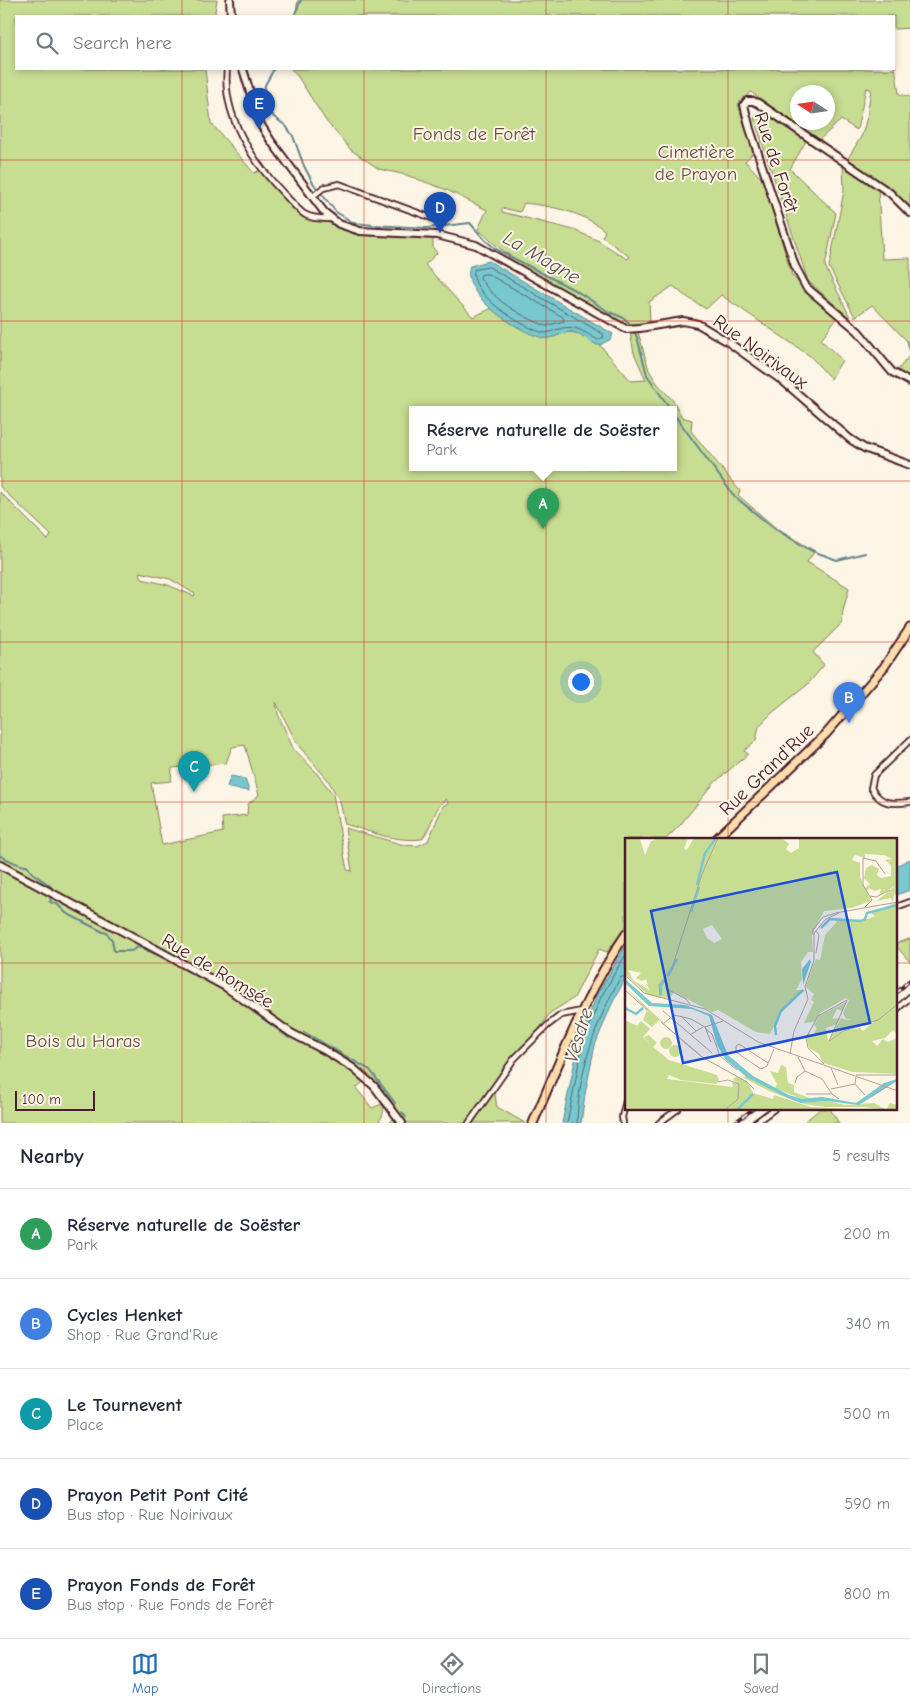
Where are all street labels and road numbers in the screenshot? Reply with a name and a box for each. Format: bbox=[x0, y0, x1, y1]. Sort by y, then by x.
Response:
street label: Rue de Forêt bbox=[749, 109, 803, 216]
street label: Rue Noirivaux bbox=[709, 310, 813, 394]
street label: Rue Grand'Rue bbox=[715, 719, 818, 820]
street label: Rue de Romsée bbox=[158, 929, 277, 1013]

